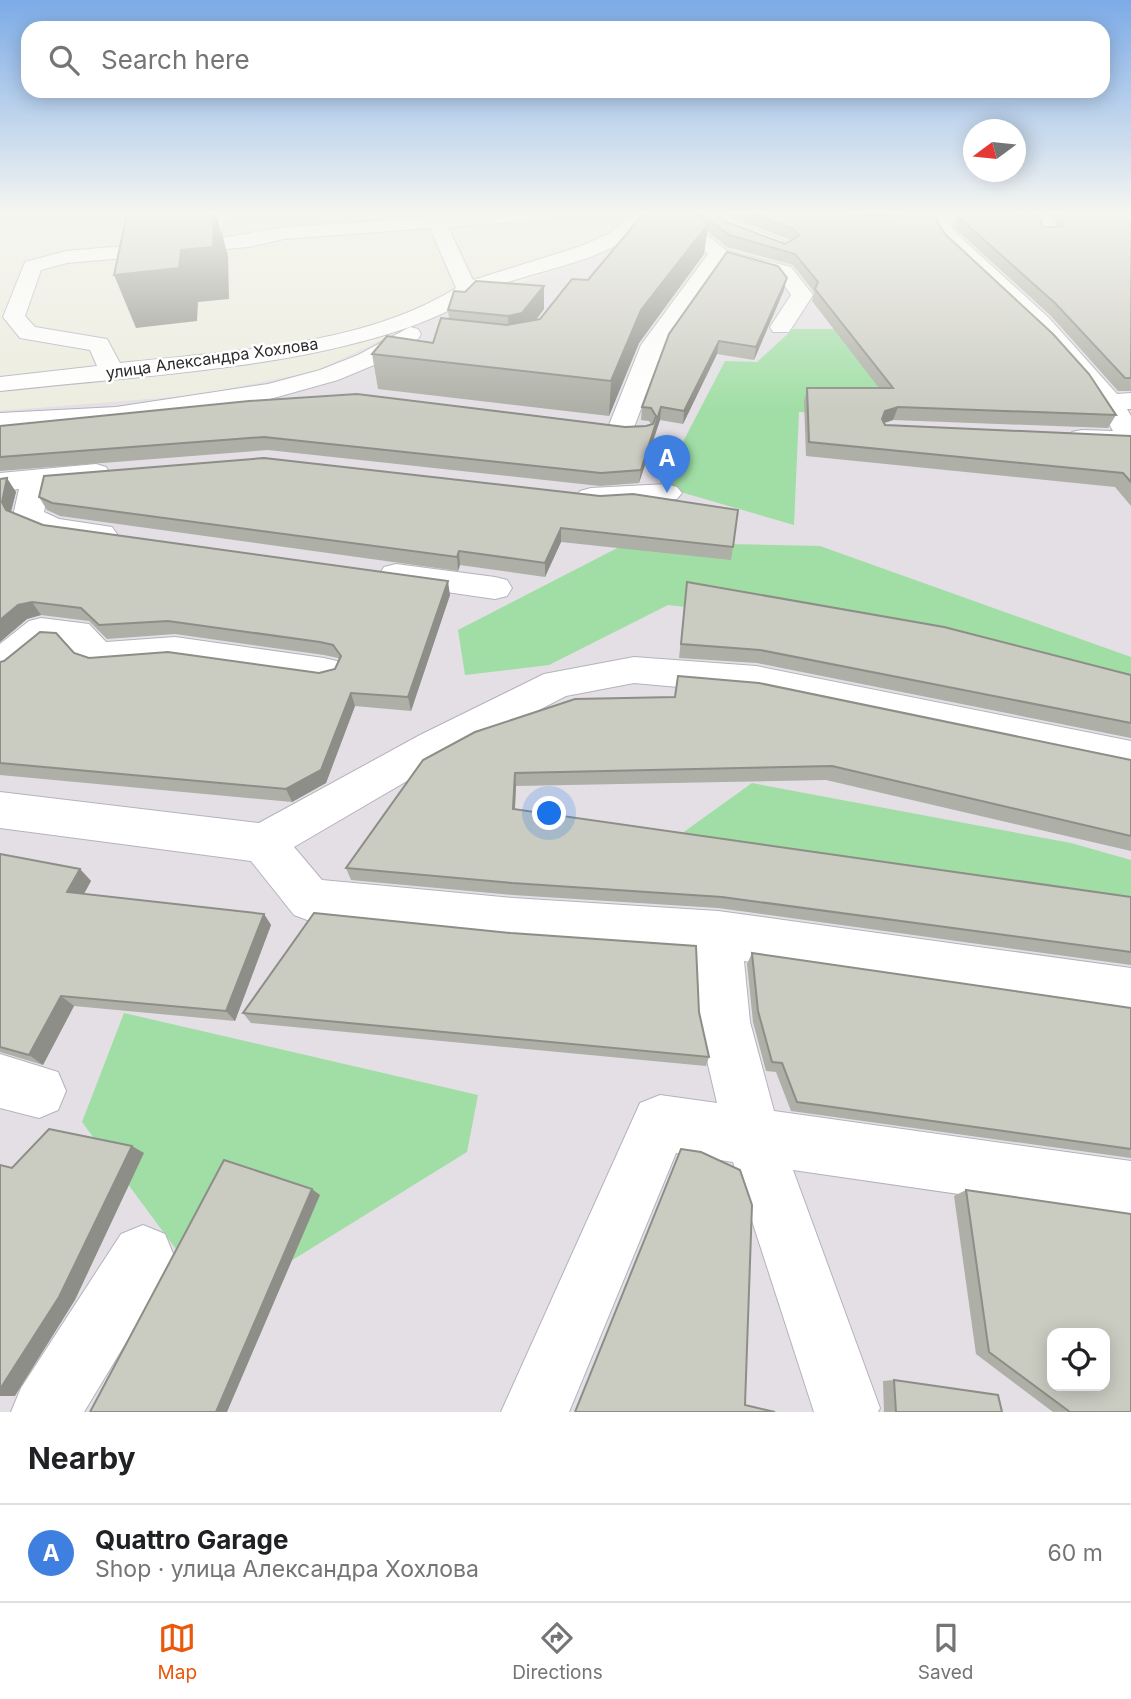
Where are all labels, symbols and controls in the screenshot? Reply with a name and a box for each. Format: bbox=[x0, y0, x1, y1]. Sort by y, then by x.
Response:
search box bbox=[21, 21, 1110, 98]
icon: search bbox=[45, 41, 83, 79]
text: Search here bbox=[101, 44, 250, 75]
north arrow bbox=[963, 119, 1026, 182]
street label: улица Александра Хохлова bbox=[104, 333, 320, 383]
pin: A bbox=[644, 435, 690, 493]
your location bbox=[532, 796, 566, 830]
map controls bbox=[1047, 1328, 1110, 1391]
button: locate bbox=[1047, 1328, 1110, 1391]
text: Nearby bbox=[28, 1440, 136, 1476]
text: Quattro Garage bbox=[95, 1524, 289, 1555]
text: A bbox=[42, 1539, 60, 1567]
text: 60 m bbox=[1048, 1539, 1103, 1567]
text: Shop · улица Александра Хохлова bbox=[95, 1555, 479, 1583]
tab: Map bbox=[158, 1619, 197, 1684]
tab: Directions bbox=[512, 1619, 603, 1684]
tab: Saved bbox=[918, 1619, 973, 1684]

